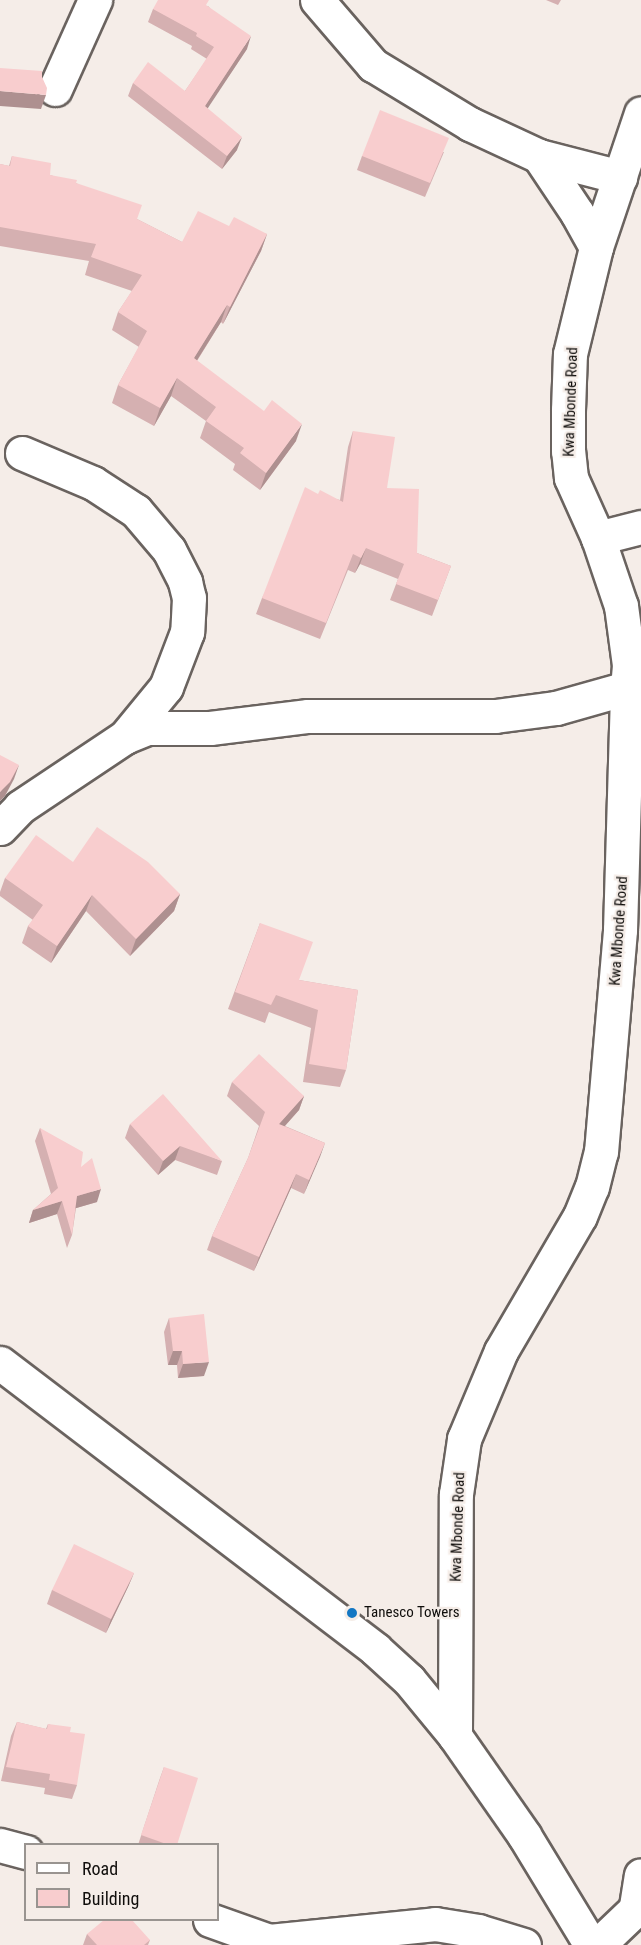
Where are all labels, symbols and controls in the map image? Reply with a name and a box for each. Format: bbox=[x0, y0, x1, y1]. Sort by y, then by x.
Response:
street label: Kwa Mbonde Road bbox=[560, 347, 582, 457]
street label: Kwa Mbonde Road bbox=[606, 876, 632, 986]
street label: Kwa Mbonde Road bbox=[447, 1472, 469, 1582]
place label: Tanesco Towers bbox=[364, 1604, 460, 1622]
marker: Tanesco Towers bbox=[345, 1606, 359, 1620]
legend bbox=[24, 1843, 219, 1921]
text: Road bbox=[82, 1858, 118, 1879]
text: Building bbox=[82, 1888, 139, 1909]

